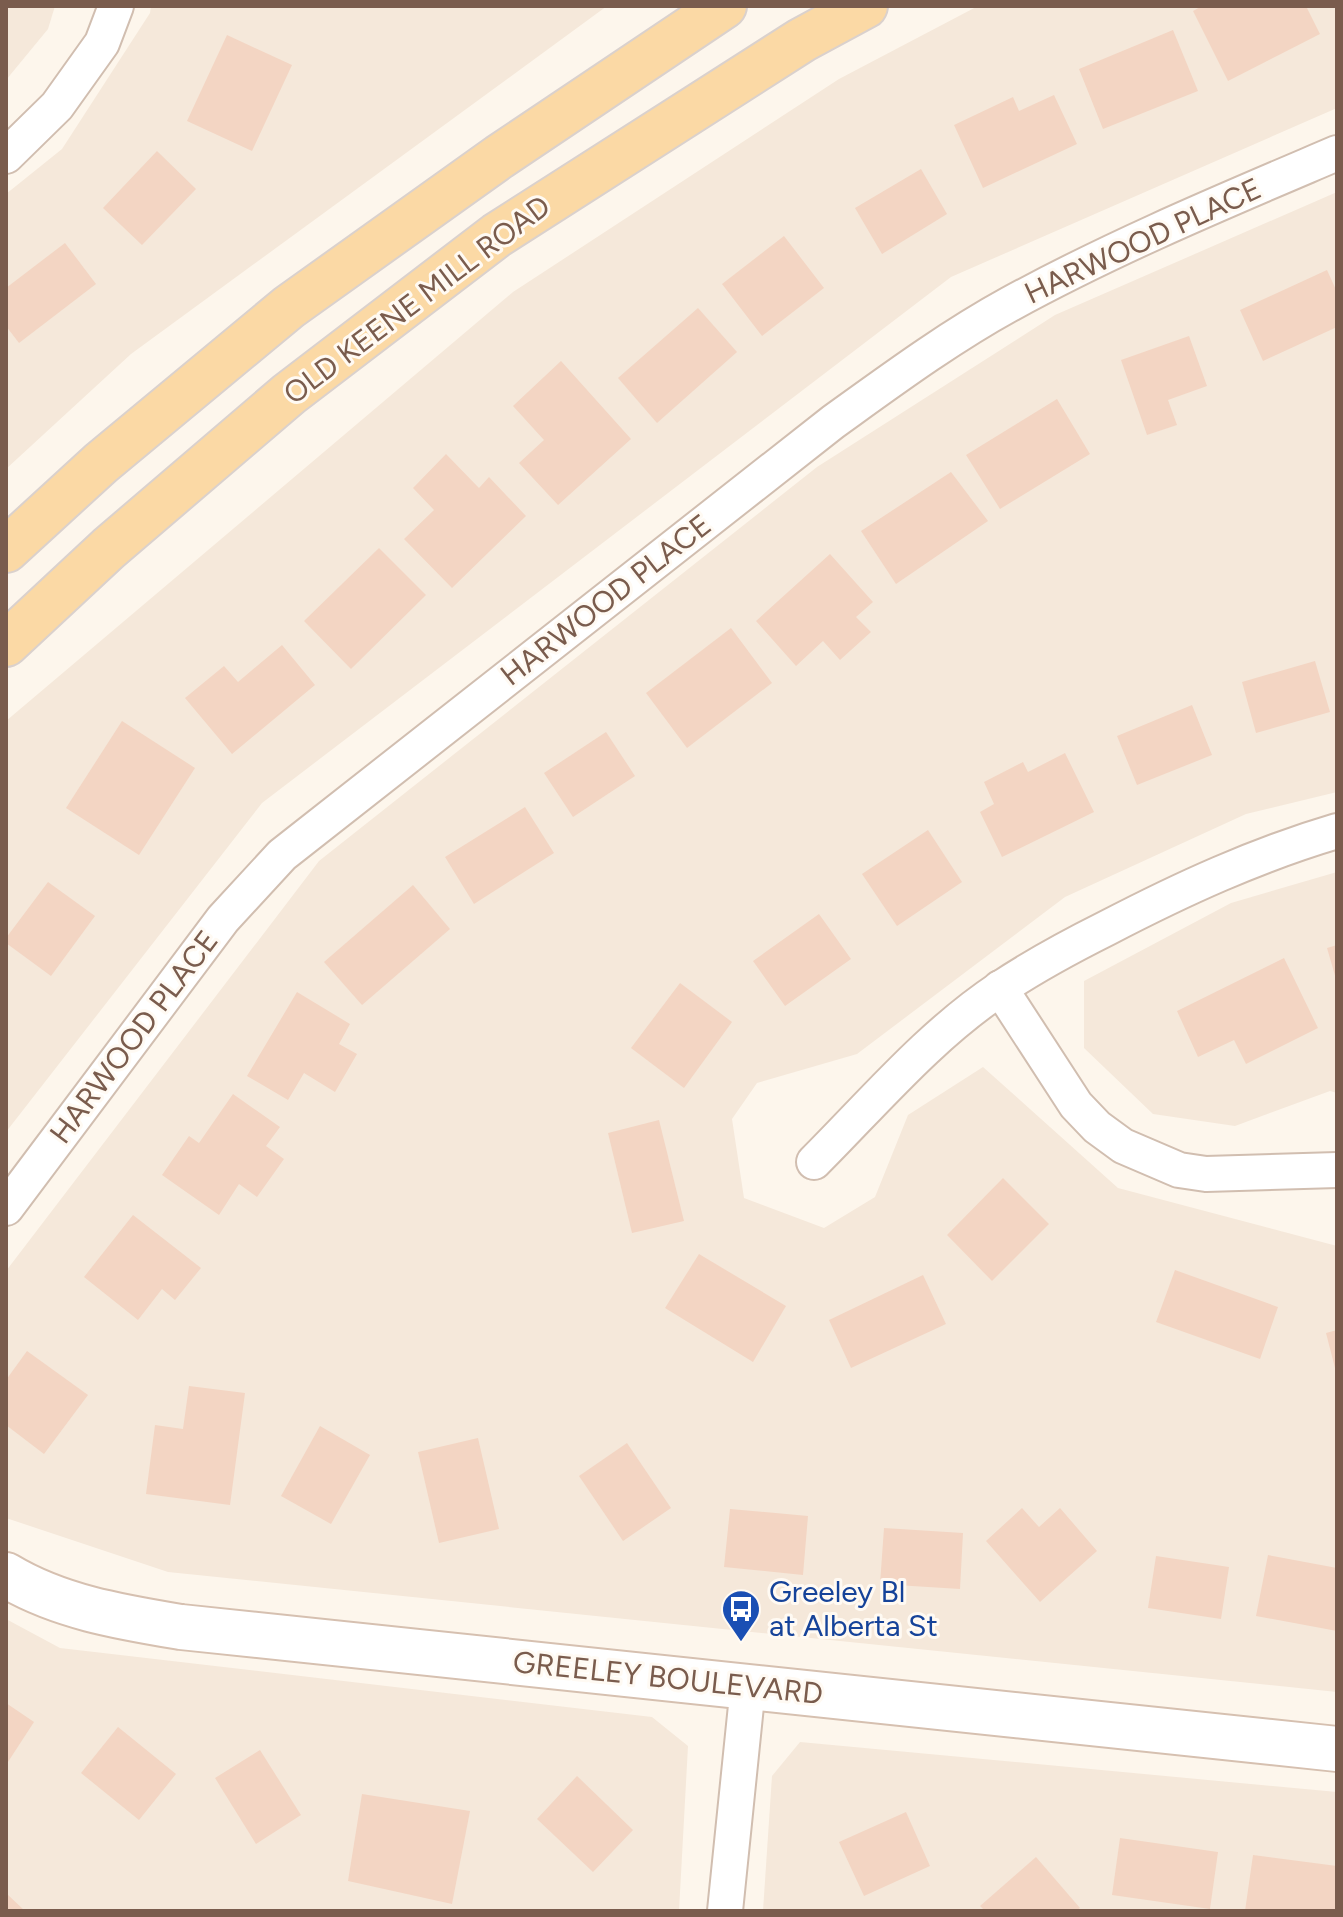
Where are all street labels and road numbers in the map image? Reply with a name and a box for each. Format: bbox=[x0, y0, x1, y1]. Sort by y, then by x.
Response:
street label: HARWOOD PLACE bbox=[1018, 169, 1267, 312]
street label: OLD KEENE MILL ROAD bbox=[276, 187, 557, 412]
street label: HARWOOD PLACE bbox=[493, 506, 718, 693]
street label: HARWOOD PLACE bbox=[41, 923, 226, 1150]
street label: GREELEY BOULEVARD bbox=[511, 1643, 825, 1712]

